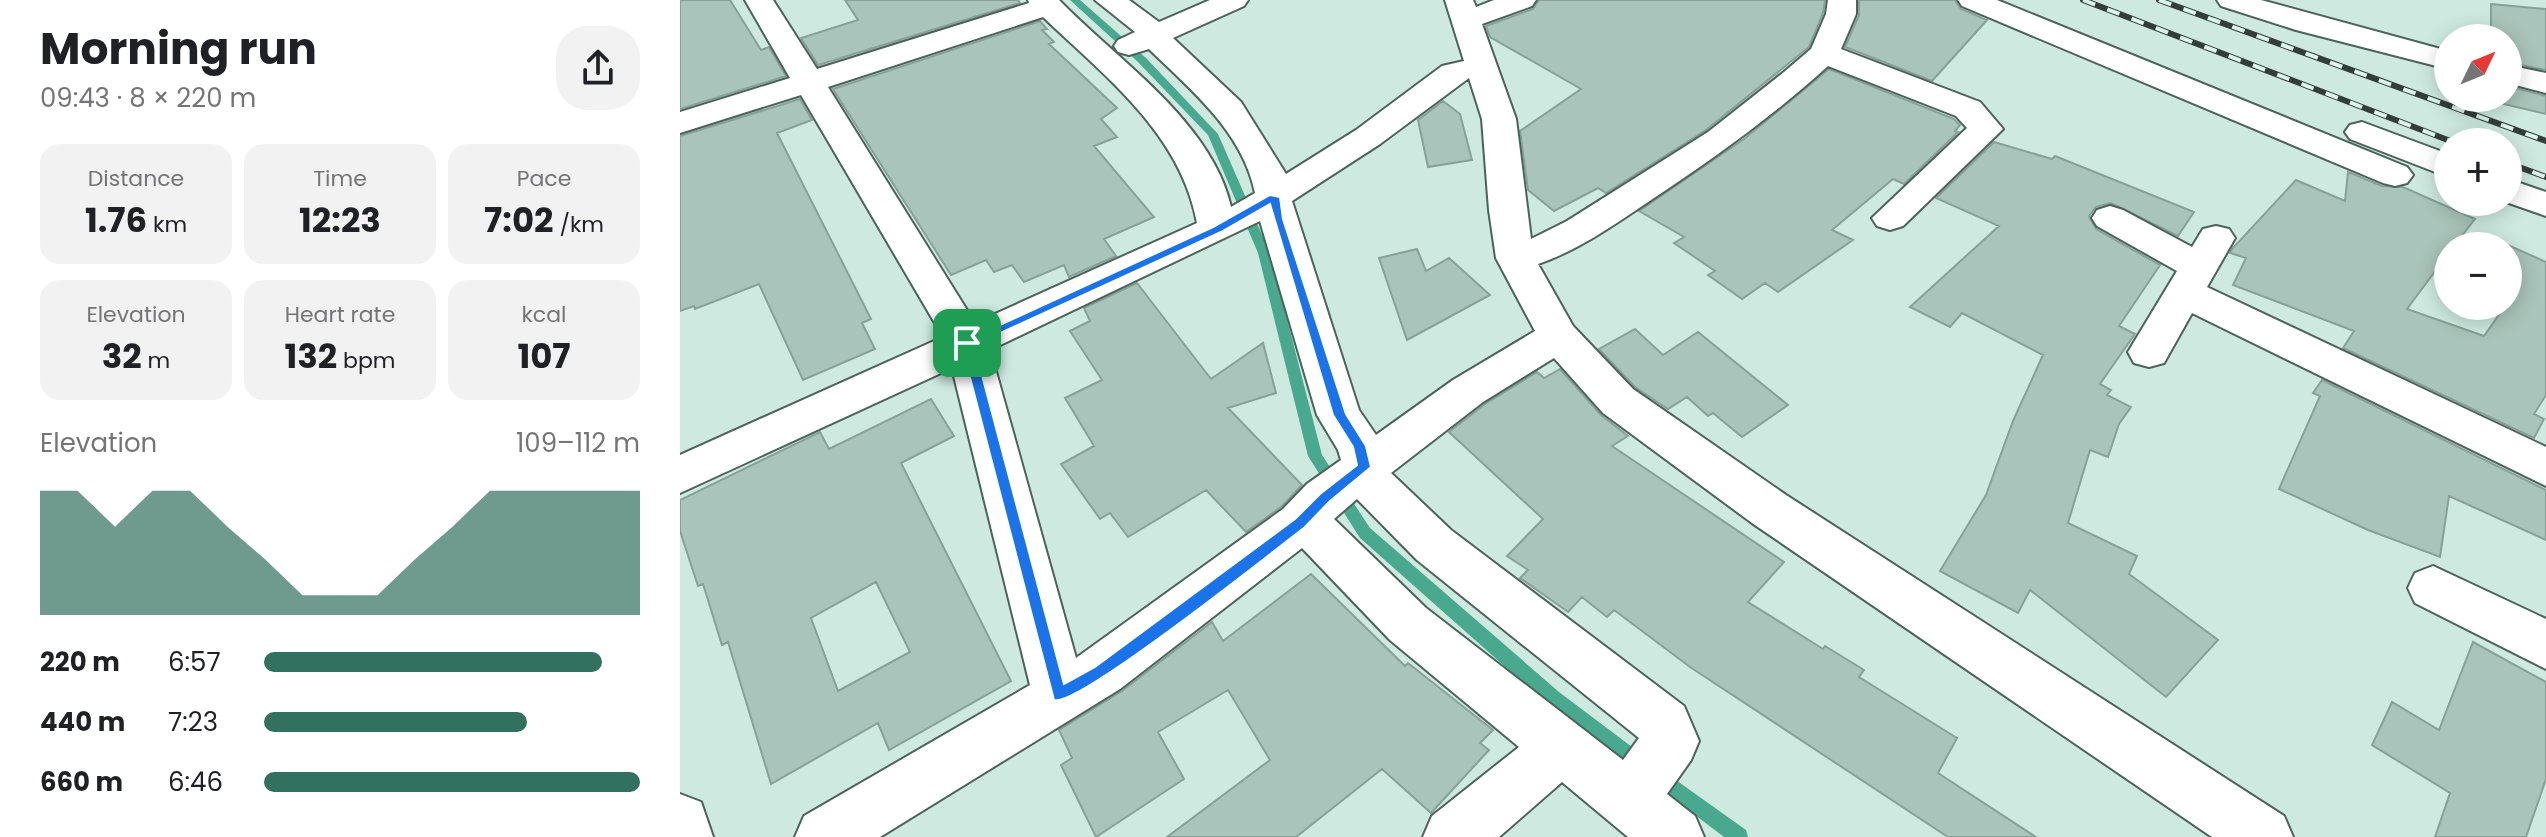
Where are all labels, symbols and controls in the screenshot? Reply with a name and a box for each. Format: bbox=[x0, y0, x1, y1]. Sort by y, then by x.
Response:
text: Morning run bbox=[40, 18, 317, 79]
north arrow bbox=[2434, 24, 2522, 112]
map controls bbox=[2434, 24, 2522, 320]
button: share bbox=[556, 26, 640, 110]
text: 09:43 · 8 × 220 m bbox=[40, 80, 256, 116]
button: + bbox=[2434, 128, 2522, 216]
text: Distance bbox=[88, 163, 184, 194]
text: Time bbox=[313, 163, 367, 194]
text: Pace bbox=[517, 163, 571, 194]
text: 1.76 bbox=[85, 196, 147, 244]
text: 12:23 bbox=[299, 196, 381, 244]
text: 7:02 bbox=[484, 196, 554, 244]
text: km bbox=[147, 209, 187, 240]
text: /km bbox=[554, 209, 604, 240]
button: − bbox=[2434, 232, 2522, 320]
text: Elevation bbox=[86, 299, 186, 330]
text: Heart rate bbox=[285, 299, 395, 330]
text: kcal bbox=[522, 299, 566, 330]
pin bbox=[933, 309, 1001, 377]
icon: arrive bbox=[945, 321, 989, 365]
text: 32 bbox=[102, 332, 142, 380]
text: 132 bbox=[284, 332, 337, 380]
text: 107 bbox=[517, 332, 571, 380]
text: m bbox=[142, 345, 170, 376]
text: bpm bbox=[337, 345, 396, 376]
text: Elevation bbox=[40, 425, 157, 461]
text: 109–112 m bbox=[516, 425, 640, 461]
text: 220 m bbox=[40, 644, 120, 680]
text: 6:57 bbox=[168, 644, 221, 680]
text: 440 m bbox=[40, 704, 125, 740]
text: 7:23 bbox=[168, 704, 218, 740]
text: 660 m bbox=[40, 764, 123, 800]
text: 6:46 bbox=[168, 764, 223, 800]

